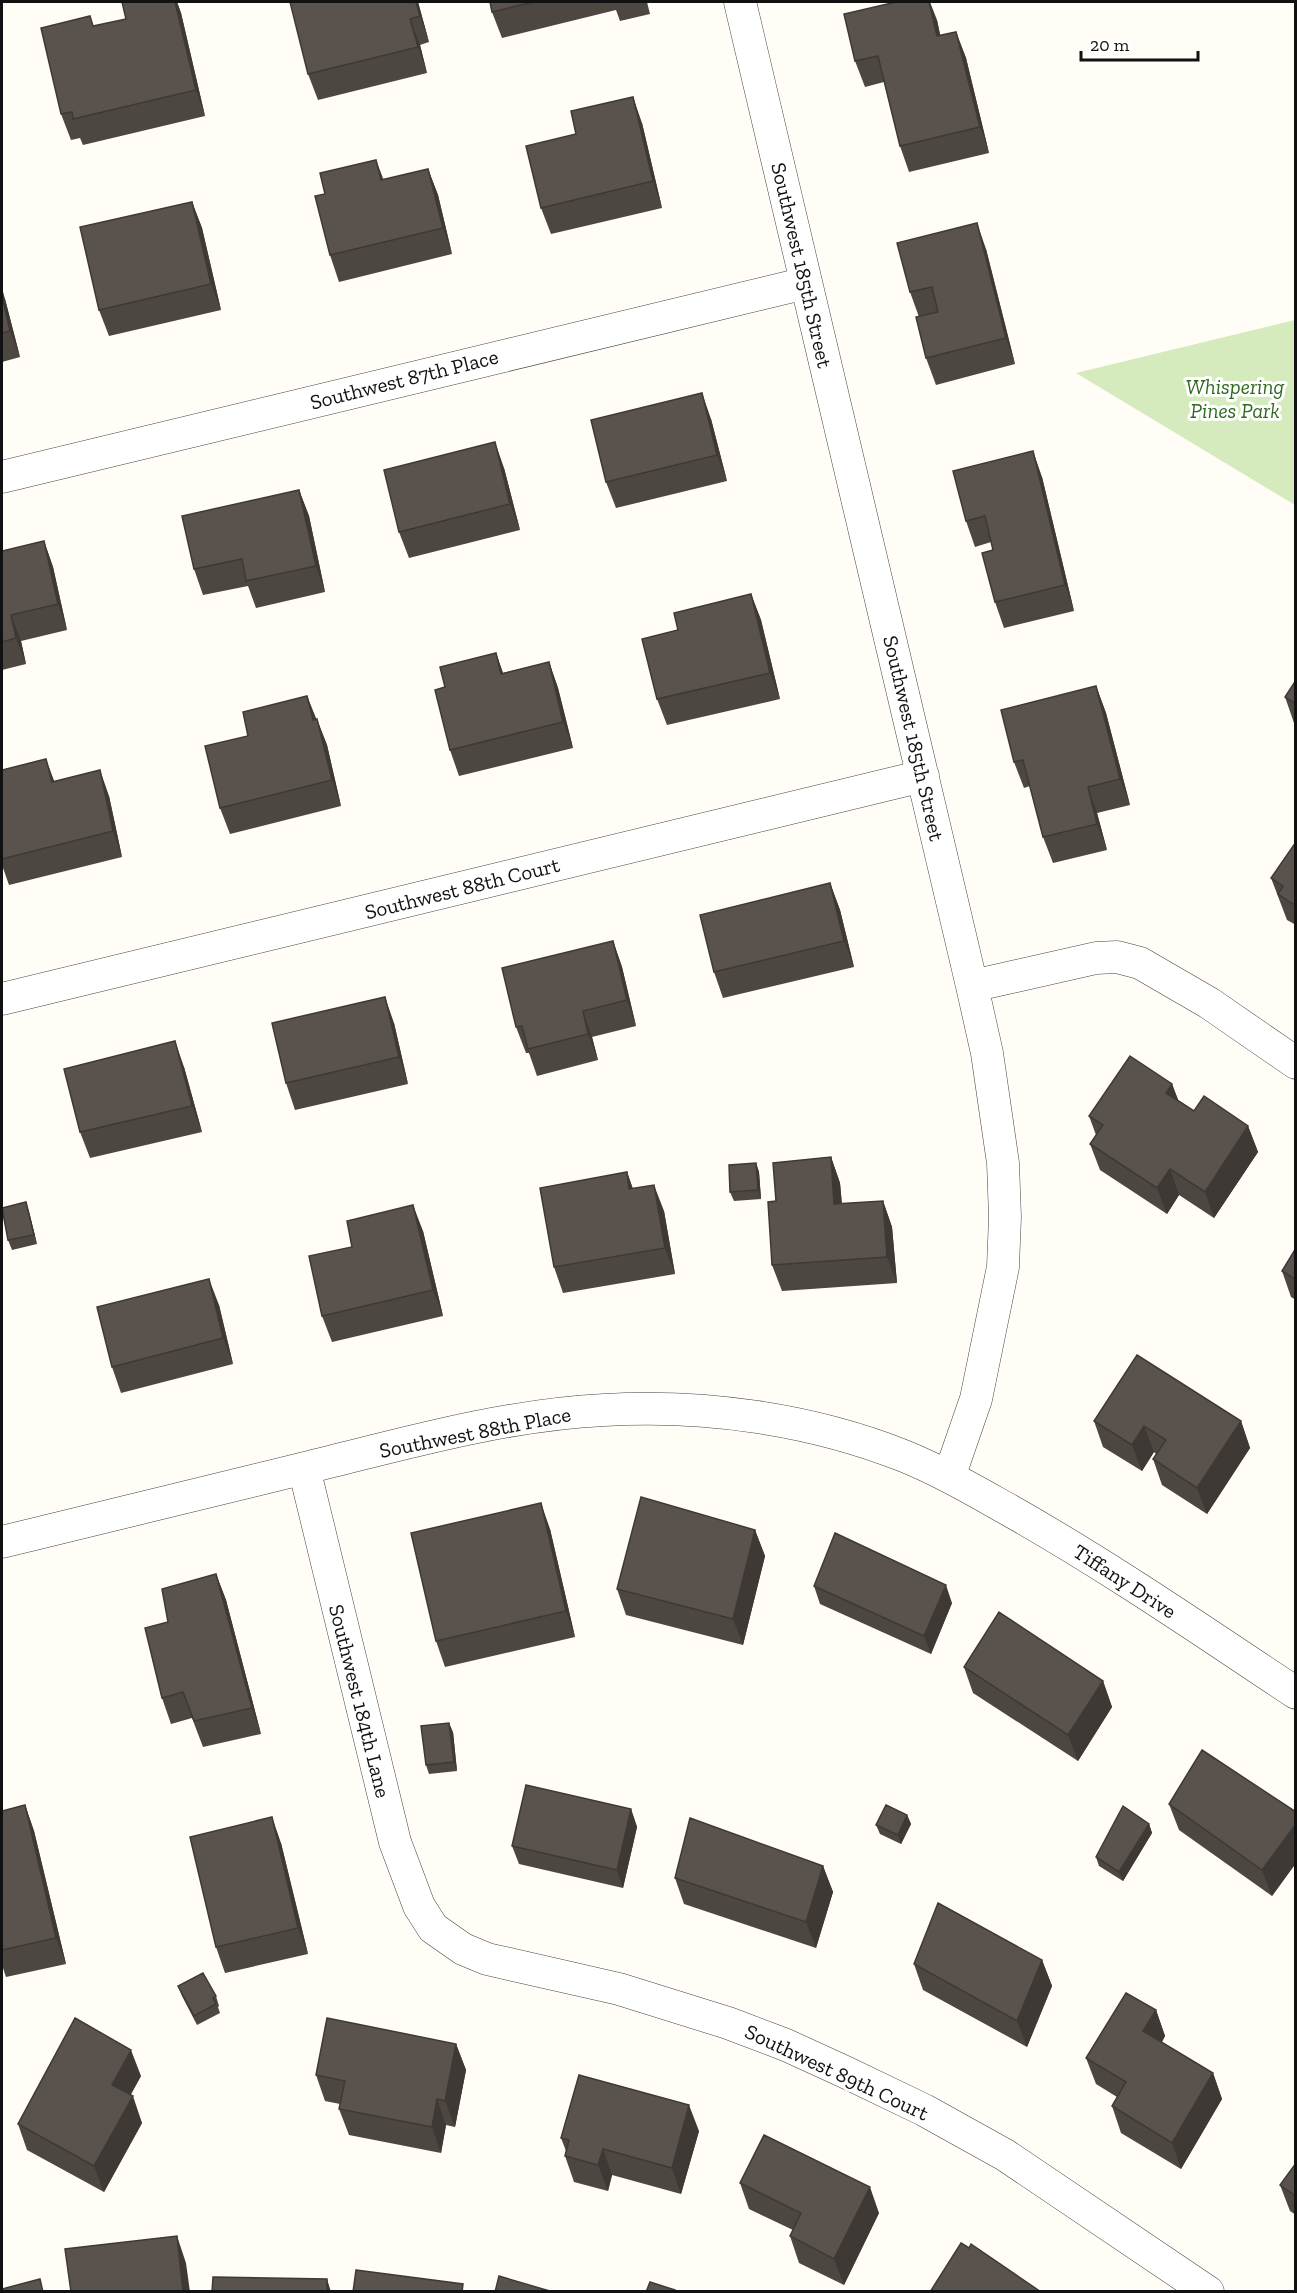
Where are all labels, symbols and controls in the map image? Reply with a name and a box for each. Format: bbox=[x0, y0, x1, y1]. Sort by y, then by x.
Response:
scale bar bbox=[1081, 24, 1198, 62]
text: 20 m bbox=[1090, 34, 1130, 56]
street label: Southwest 185th Street bbox=[766, 160, 838, 370]
street label: Southwest 87th Place bbox=[307, 343, 501, 414]
park label: Whispering Pines Park bbox=[1186, 374, 1284, 423]
street label: Southwest 185th Street bbox=[878, 633, 950, 843]
street label: Southwest 88th Court bbox=[362, 852, 562, 924]
street label: Southwest 88th Place bbox=[377, 1401, 573, 1463]
street label: Tiffany Drive bbox=[1069, 1538, 1181, 1624]
street label: Southwest 184th Lane bbox=[324, 1602, 396, 1801]
street label: Southwest 89th Court bbox=[741, 2018, 933, 2126]

